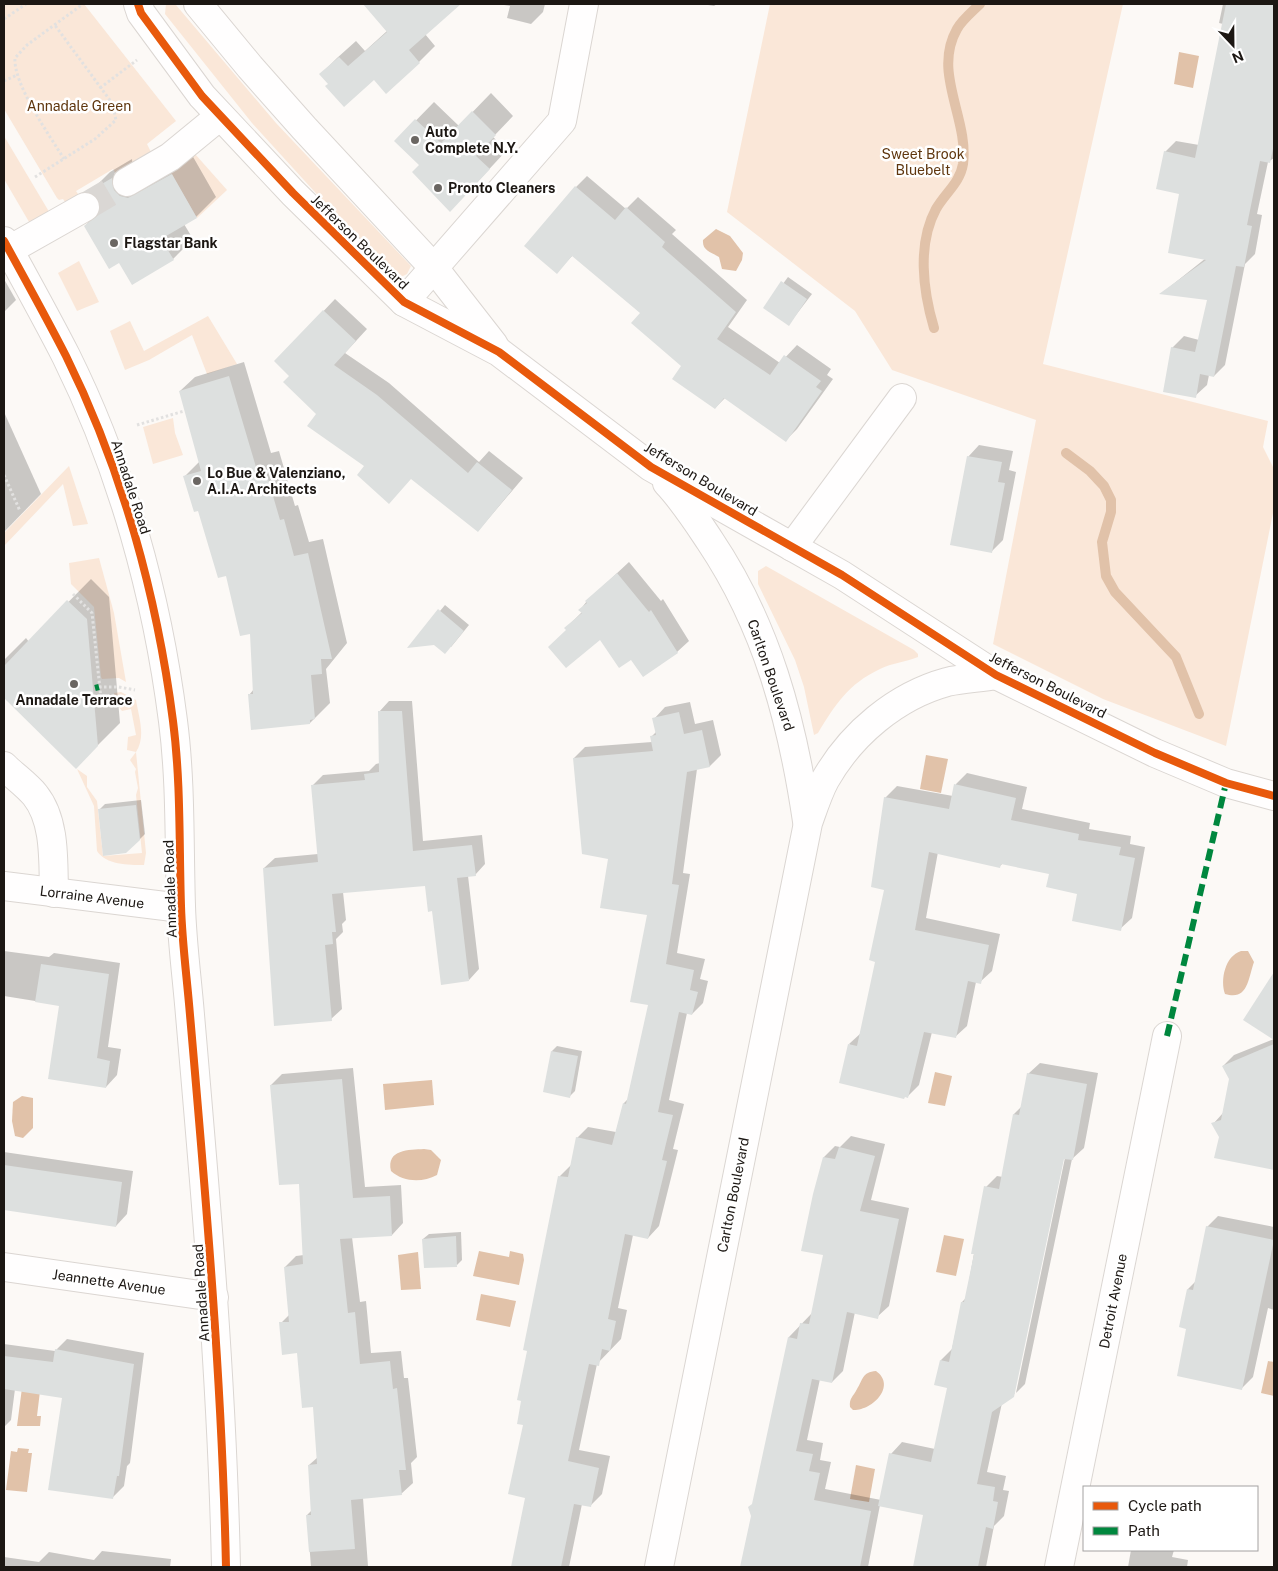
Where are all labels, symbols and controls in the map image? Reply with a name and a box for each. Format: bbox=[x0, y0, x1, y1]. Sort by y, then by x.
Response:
north arrow bbox=[1208, 20, 1258, 70]
text: N bbox=[1230, 48, 1246, 67]
park label: Annadale Green bbox=[27, 98, 131, 114]
place label: Auto Complete N.Y. bbox=[425, 124, 518, 156]
marker: Auto Complete N.Y. bbox=[409, 134, 421, 146]
park label: Sweet Brook Bluebelt bbox=[881, 146, 965, 178]
place label: Pronto Cleaners bbox=[448, 180, 555, 196]
marker: Pronto Cleaners bbox=[432, 182, 444, 194]
street label: Jefferson Boulevard bbox=[308, 191, 412, 293]
place label: Flagstar Bank bbox=[124, 235, 218, 251]
marker: Flagstar Bank bbox=[108, 237, 120, 249]
street label: Annadale Road bbox=[108, 438, 154, 536]
street label: Jefferson Boulevard bbox=[642, 439, 760, 519]
place label: Lo Bue & Valenziano, A.I.A. Architects bbox=[207, 465, 346, 497]
marker: Lo Bue & Valenziano, A.I.A. Architects bbox=[191, 475, 203, 487]
street label: Carlton Boulevard bbox=[744, 617, 798, 733]
street label: Jefferson Boulevard bbox=[987, 649, 1109, 721]
marker: Annadale Terrace bbox=[68, 678, 80, 690]
place label: Annadale Terrace bbox=[15, 692, 133, 708]
street label: Annadale Road bbox=[160, 840, 180, 938]
street label: Lorraine Avenue bbox=[39, 883, 145, 911]
street label: Carlton Boulevard bbox=[714, 1136, 752, 1254]
street label: Annadale Road bbox=[190, 1243, 212, 1343]
street label: Detroit Avenue bbox=[1096, 1252, 1130, 1350]
street label: Jeannette Avenue bbox=[51, 1266, 167, 1298]
legend bbox=[1083, 1486, 1258, 1551]
text: Cycle path bbox=[1128, 1497, 1202, 1514]
text: Path bbox=[1128, 1522, 1160, 1539]

